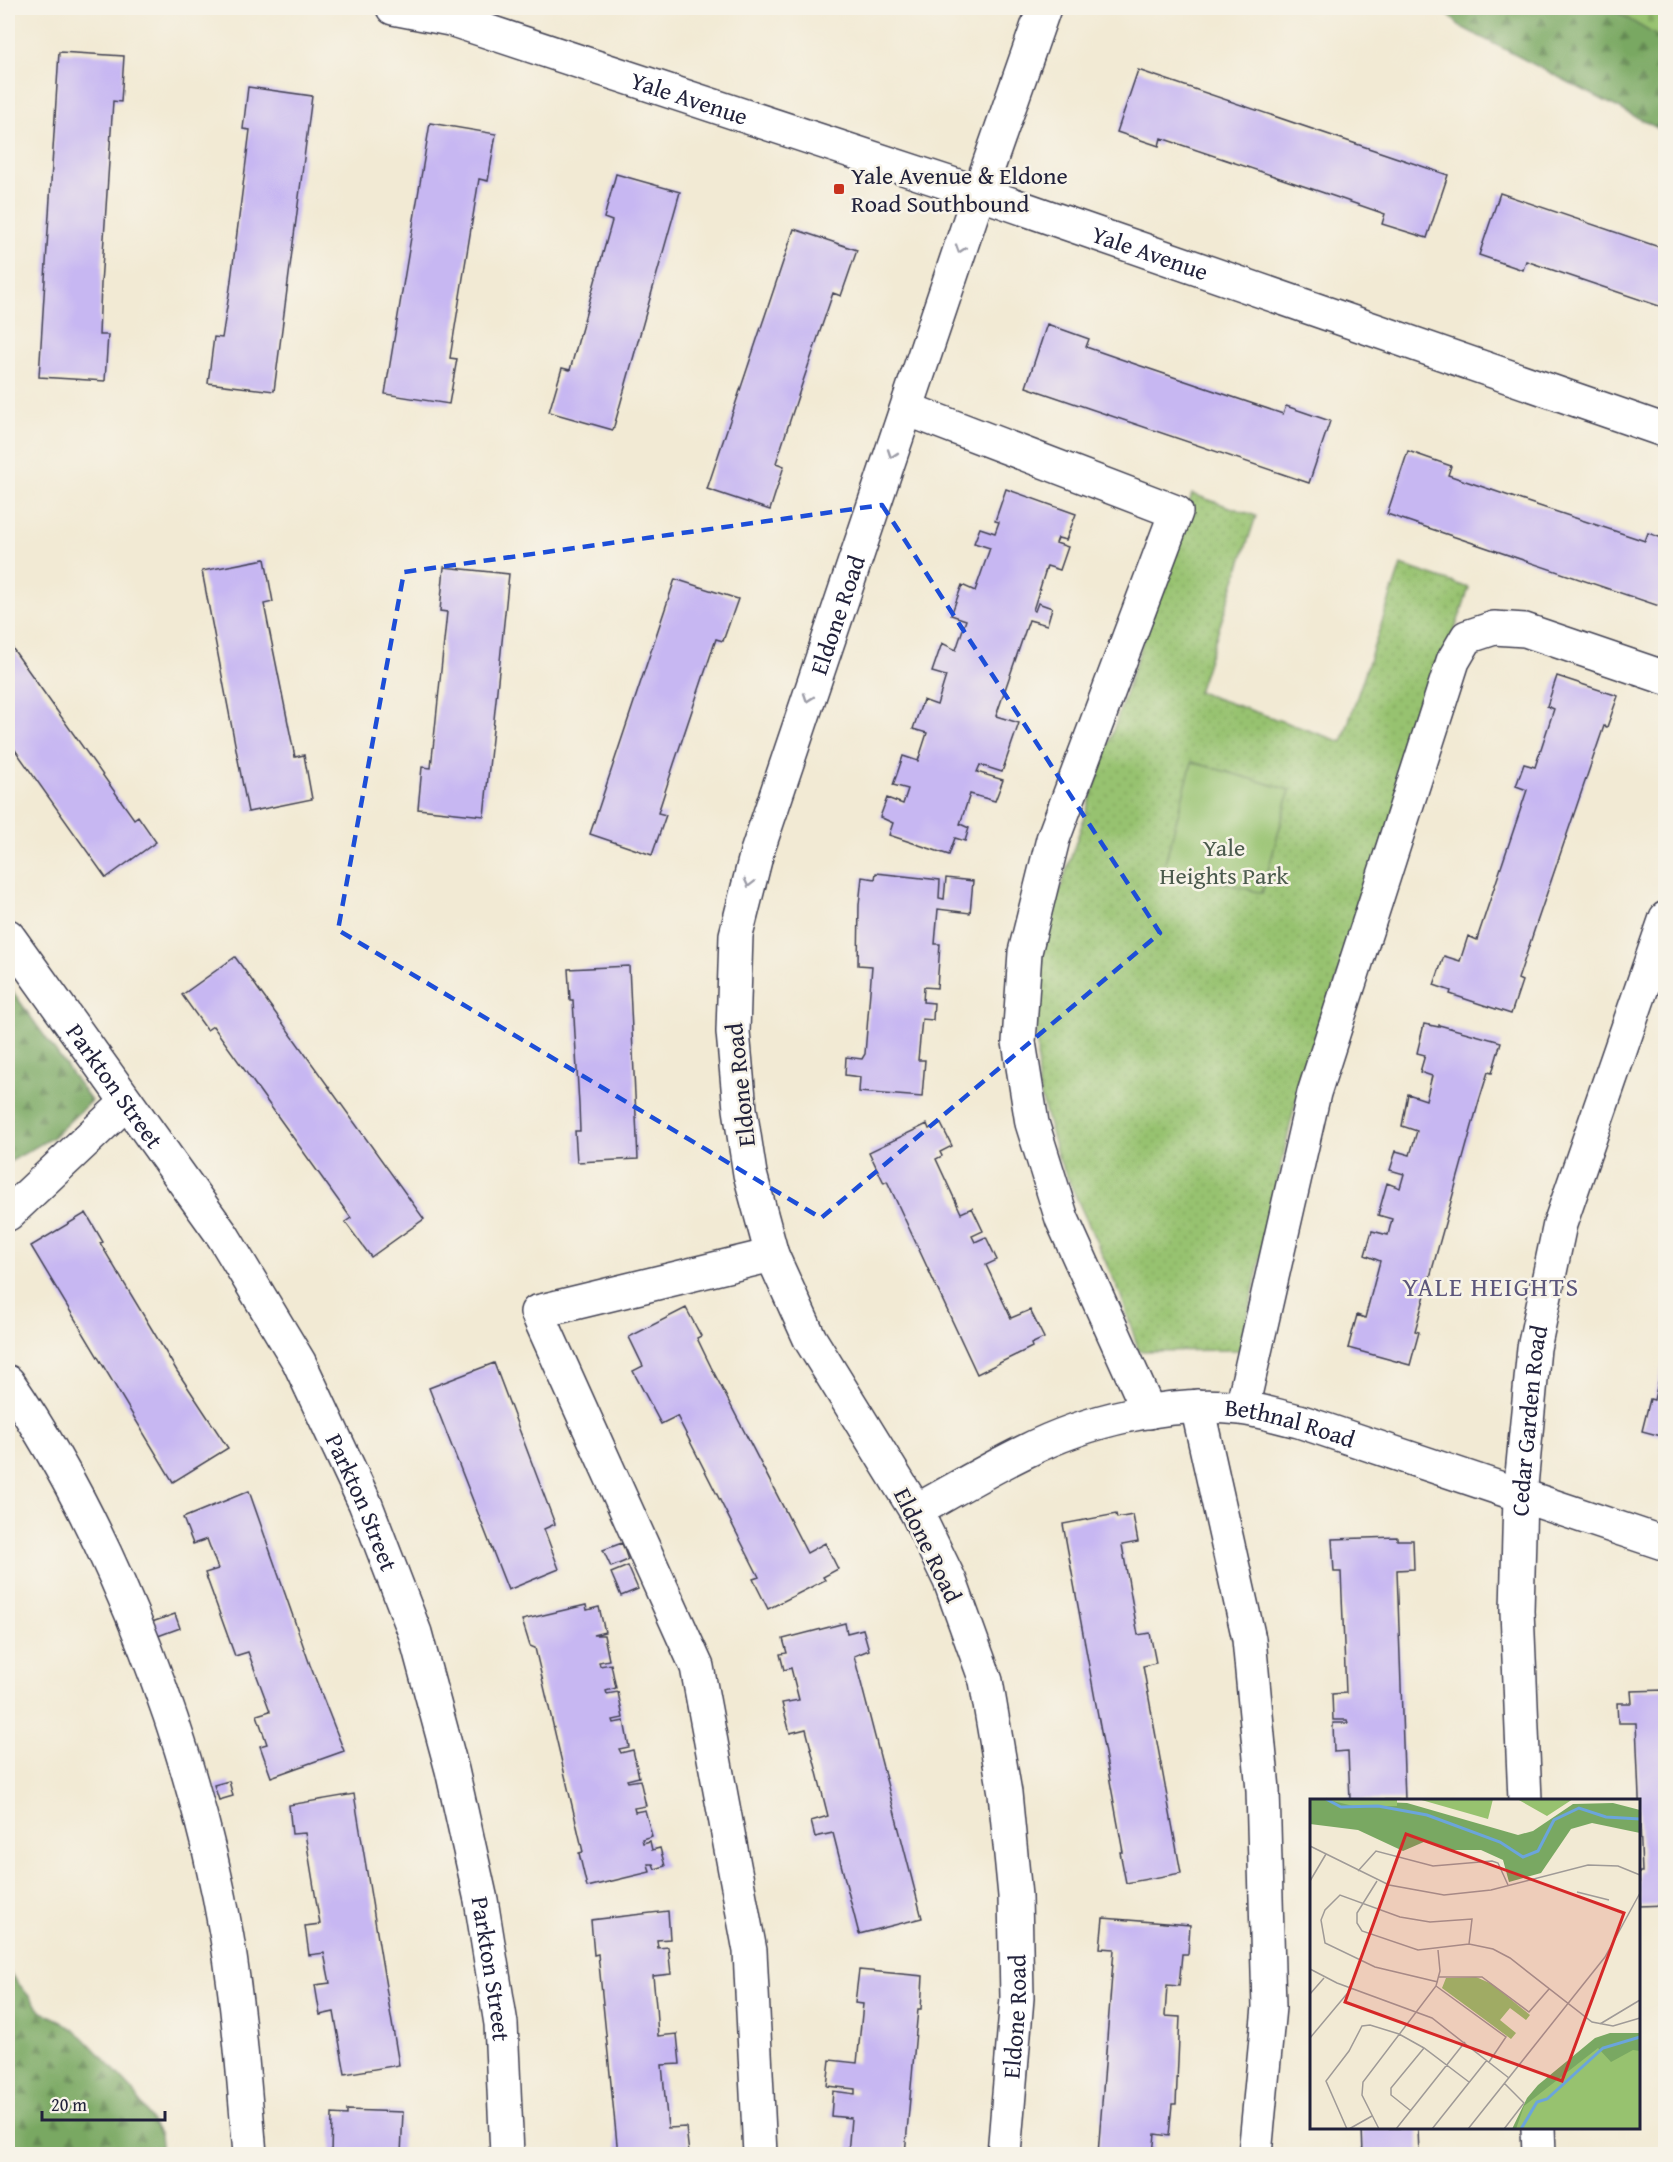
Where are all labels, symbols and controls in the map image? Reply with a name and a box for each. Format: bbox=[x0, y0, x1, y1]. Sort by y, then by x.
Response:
street label: Yale Avenue bbox=[626, 62, 752, 133]
place label: Yale Avenue & Eldone Road Southbound bbox=[851, 158, 1068, 221]
marker: Yale Avenue & Eldone Road Southbound bbox=[832, 182, 846, 196]
street label: Yale Avenue bbox=[1087, 216, 1213, 289]
one-way arrow bbox=[955, 243, 967, 254]
one-way arrow bbox=[886, 448, 899, 459]
street label: Eldone Road bbox=[801, 550, 873, 679]
one-way arrow bbox=[803, 692, 816, 703]
park label: Yale Heights Park bbox=[1160, 830, 1289, 893]
one-way arrow bbox=[743, 878, 756, 888]
street label: Parkton Street bbox=[58, 1016, 172, 1156]
street label: Eldone Road bbox=[716, 1021, 764, 1149]
district label: YALE HEIGHTS bbox=[1402, 1267, 1580, 1306]
street label: Cedar Garden Road bbox=[1502, 1322, 1556, 1517]
street label: Bethnal Road bbox=[1223, 1389, 1360, 1456]
street label: Parkton Street bbox=[317, 1427, 407, 1576]
street label: Eldone Road bbox=[885, 1482, 971, 1609]
inset map bbox=[1310, 1799, 1640, 2129]
street label: Parkton Street bbox=[463, 1894, 519, 2043]
street label: Eldone Road bbox=[993, 1954, 1035, 2080]
scale bar bbox=[42, 2084, 165, 2122]
text: 20 m bbox=[51, 2091, 87, 2118]

